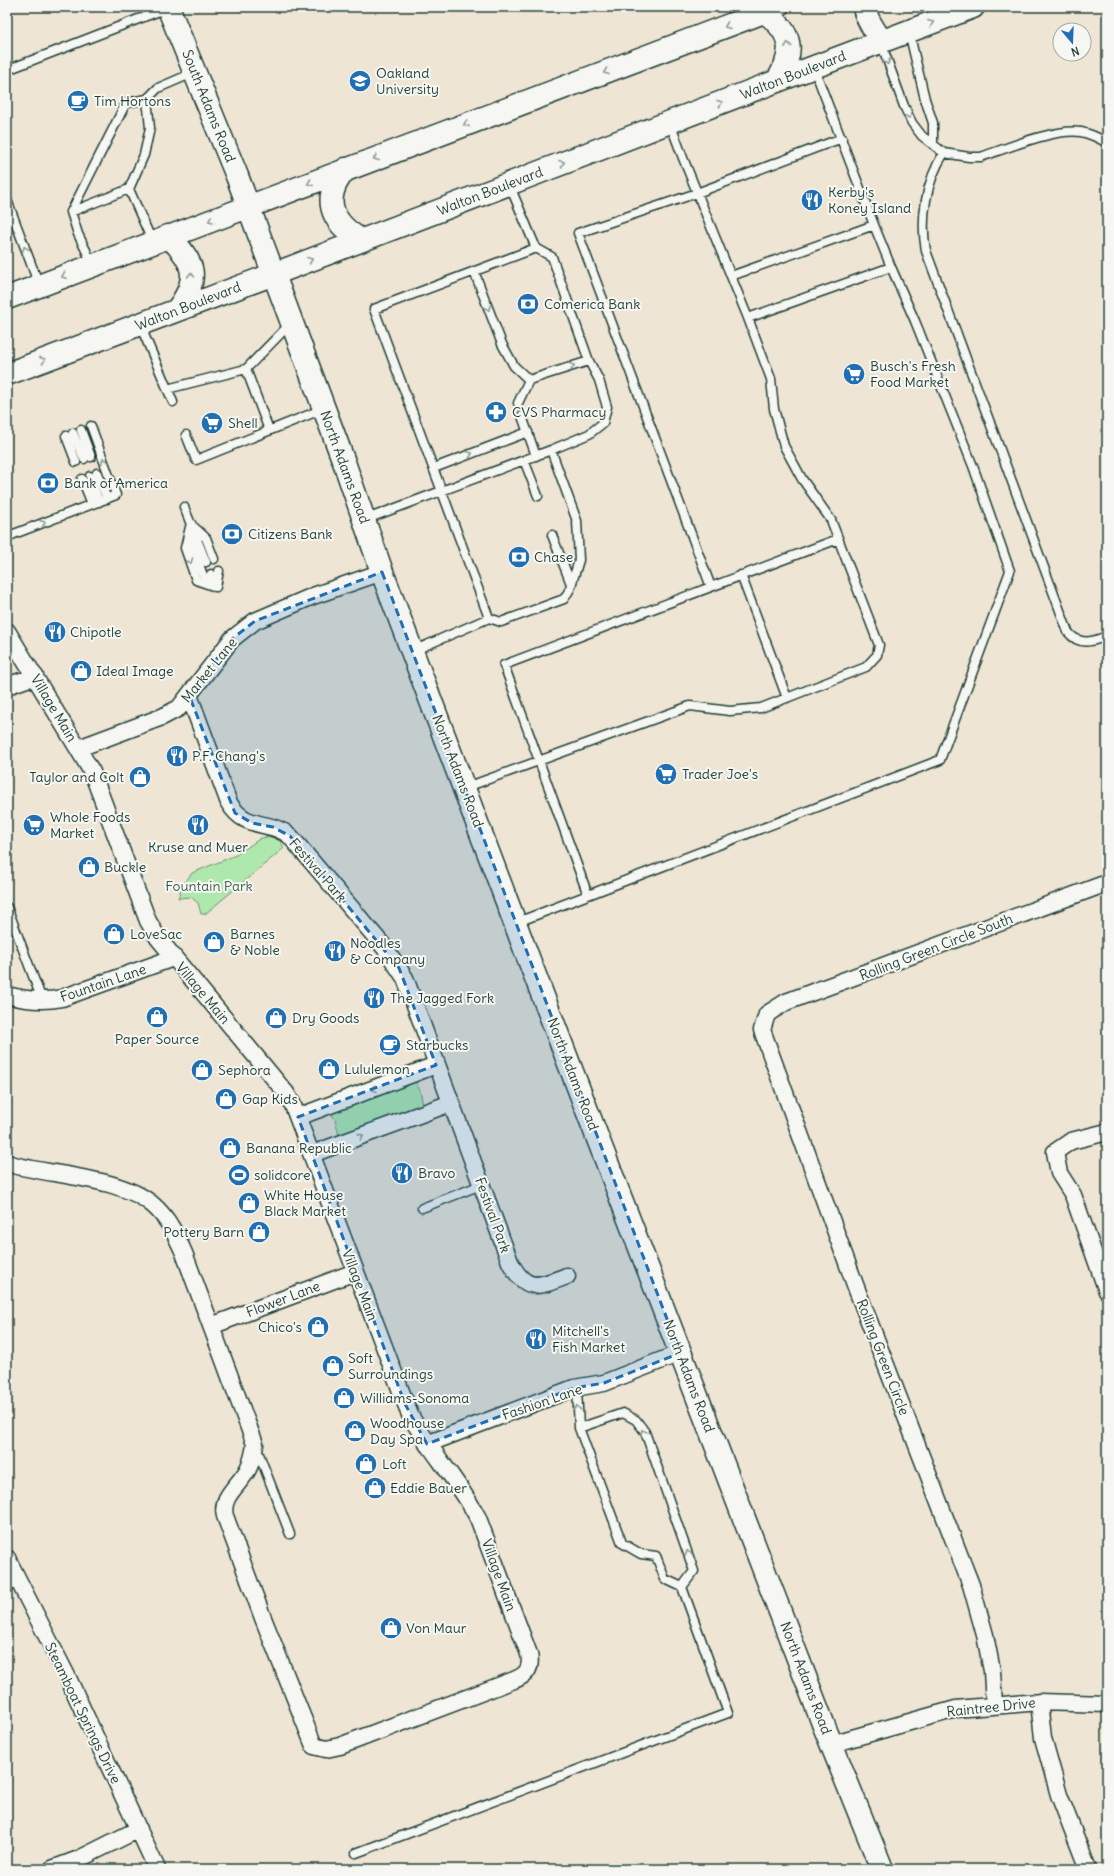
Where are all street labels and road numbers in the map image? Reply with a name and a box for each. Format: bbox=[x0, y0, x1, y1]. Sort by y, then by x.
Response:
street label: South Adams Road bbox=[178, 47, 240, 165]
street label: Walton Boulevard bbox=[738, 47, 848, 103]
street label: Walton Boulevard bbox=[435, 163, 545, 219]
street label: Walton Boulevard bbox=[133, 278, 243, 334]
street label: North Adams Road bbox=[316, 408, 374, 526]
street label: Market Lane bbox=[177, 634, 241, 706]
street label: Village Main bbox=[27, 671, 81, 745]
street label: North Adams Road bbox=[428, 712, 488, 830]
street label: Festival Park bbox=[285, 834, 351, 906]
street label: Rolling Green Circle South bbox=[857, 909, 1015, 985]
street label: Village Main bbox=[172, 958, 234, 1028]
street label: Fountain Lane bbox=[58, 960, 148, 1006]
street label: North Adams Road bbox=[543, 1015, 603, 1133]
street label: Festival Park bbox=[471, 1175, 515, 1255]
street label: Village Main bbox=[338, 1247, 382, 1323]
street label: Flower Lane bbox=[244, 1277, 322, 1321]
street label: Rolling Green Circle bbox=[853, 1296, 913, 1418]
street label: North Adams Road bbox=[659, 1317, 719, 1435]
street label: Fashion Lane bbox=[500, 1380, 584, 1424]
street label: Village Main bbox=[478, 1537, 520, 1613]
street label: North Adams Road bbox=[776, 1619, 836, 1737]
street label: Steamboat Springs Drive bbox=[41, 1639, 125, 1787]
street label: Raintree Drive bbox=[946, 1693, 1036, 1721]

